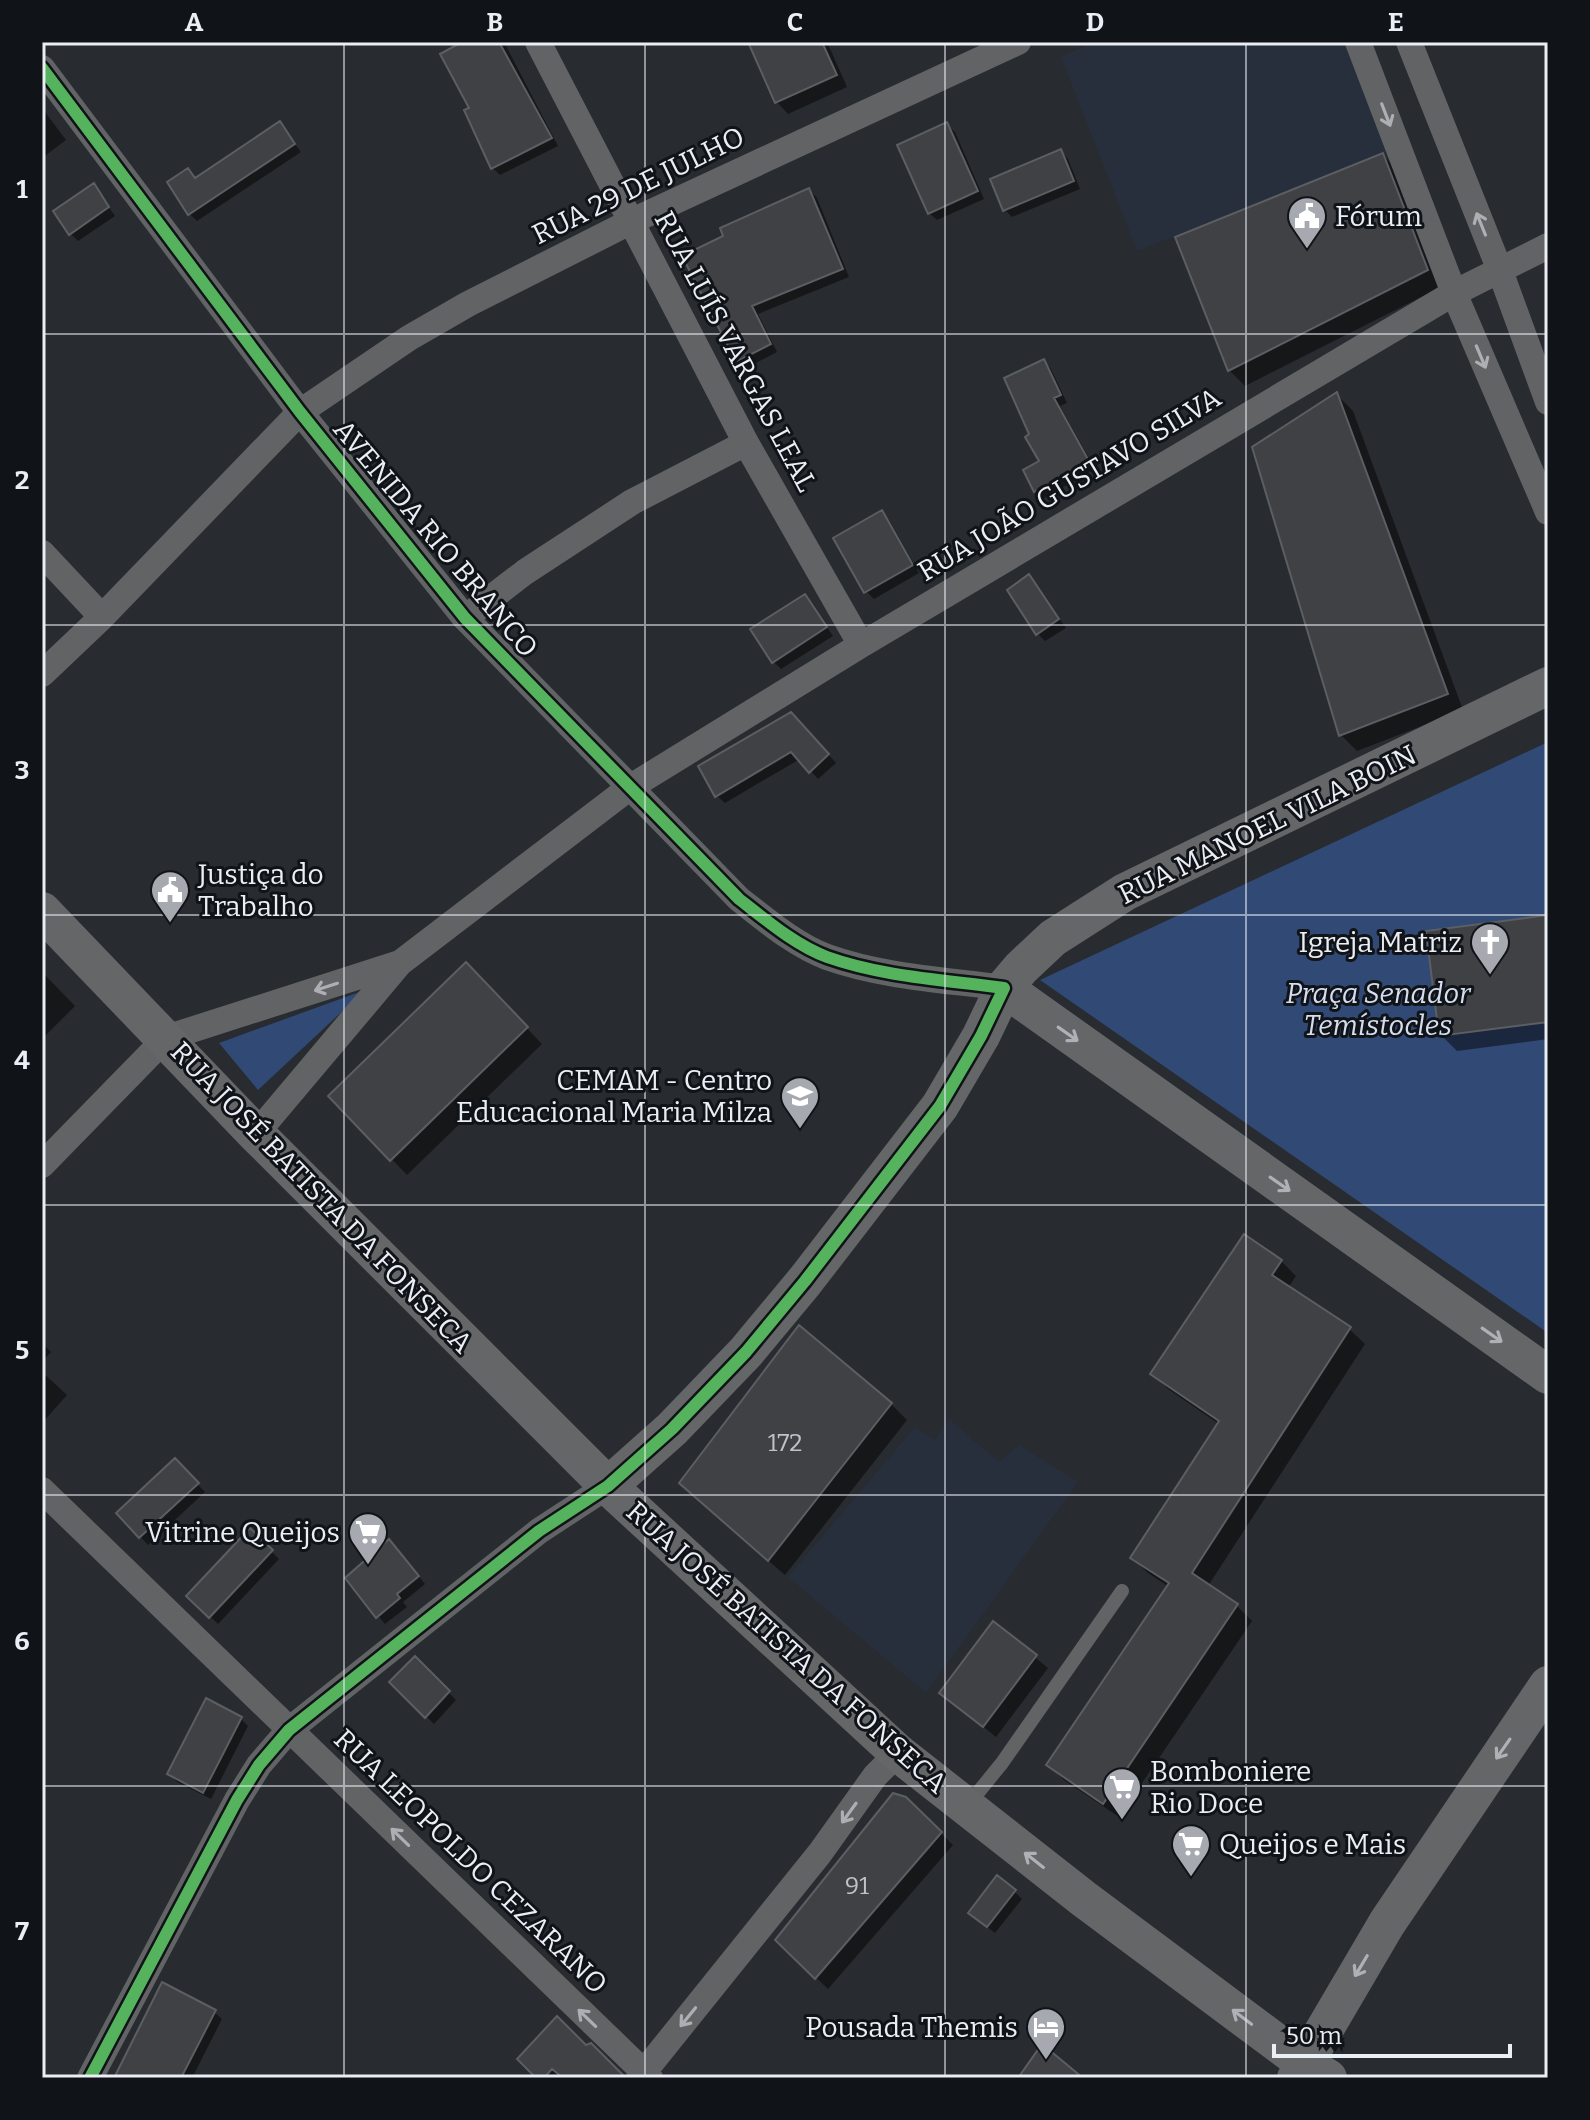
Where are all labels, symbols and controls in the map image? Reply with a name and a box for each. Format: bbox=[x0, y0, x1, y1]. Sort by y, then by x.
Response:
text: A bbox=[185, 7, 204, 38]
text: B bbox=[487, 7, 503, 38]
text: C bbox=[787, 7, 803, 38]
text: D bbox=[1086, 7, 1104, 38]
text: E bbox=[1388, 7, 1404, 38]
one-way arrow bbox=[1380, 102, 1394, 127]
street label: RUA 29 DE JULHO bbox=[527, 120, 750, 251]
text: 1 bbox=[16, 174, 28, 205]
public building icon: Fórum bbox=[1286, 195, 1328, 250]
place label: Fórum bbox=[1335, 200, 1422, 233]
street label: RUA LUÍS VARGAS LEAL bbox=[648, 205, 824, 497]
one-way arrow bbox=[1473, 212, 1488, 237]
one-way arrow bbox=[1475, 344, 1490, 369]
street label: RUA JOÃO GUSTAVO SILVA bbox=[912, 381, 1227, 588]
street label: AVENIDA RIO BRANCO bbox=[327, 413, 545, 664]
text: 2 bbox=[15, 465, 29, 496]
street label: RUA MANOEL VILA BOIN bbox=[1113, 738, 1421, 911]
text: 3 bbox=[15, 755, 29, 786]
place label: Justiça do Trabalho bbox=[197, 858, 324, 923]
public building icon: Justiça do Trabalho bbox=[149, 869, 191, 924]
church icon: Igreja Matriz bbox=[1469, 921, 1511, 976]
place label: Igreja Matriz bbox=[1299, 926, 1462, 959]
park label: Praça Senador Temístocles bbox=[1286, 977, 1472, 1042]
one-way arrow bbox=[313, 980, 338, 995]
one-way arrow bbox=[1057, 1025, 1078, 1042]
street label: RUA JOSÉ BATISTA DA FONSECA bbox=[164, 1034, 480, 1360]
text: 4 bbox=[14, 1045, 30, 1076]
place label: CEMAM - Centro Educacional Maria Milza bbox=[456, 1064, 772, 1129]
school or university icon: CEMAM - Centro Educacional Maria Milza bbox=[779, 1075, 821, 1130]
one-way arrow bbox=[1268, 1176, 1290, 1192]
one-way arrow bbox=[1480, 1327, 1502, 1343]
text: 5 bbox=[15, 1335, 29, 1366]
house number: 172 bbox=[768, 1429, 802, 1457]
street label: RUA JOSÉ BATISTA DA FONSECA bbox=[620, 1494, 954, 1800]
supermarket icon: Vitrine Queijos bbox=[347, 1511, 389, 1566]
place label: Vitrine Queijos bbox=[145, 1516, 340, 1549]
text: 6 bbox=[14, 1626, 30, 1657]
street label: RUA LEOPOLDO CEZARANO bbox=[327, 1722, 614, 2001]
one-way arrow bbox=[1495, 1737, 1511, 1759]
place label: Bomboniere Rio Doce bbox=[1150, 1755, 1311, 1820]
supermarket icon: Bomboniere Rio Doce bbox=[1101, 1766, 1143, 1821]
one-way arrow bbox=[840, 1802, 857, 1823]
supermarket icon: Queijos e Mais bbox=[1170, 1823, 1212, 1878]
one-way arrow bbox=[390, 1828, 410, 1847]
place label: Queijos e Mais bbox=[1219, 1828, 1406, 1861]
one-way arrow bbox=[1024, 1851, 1045, 1869]
house number: 91 bbox=[845, 1872, 869, 1900]
text: 7 bbox=[15, 1916, 29, 1947]
one-way arrow bbox=[1353, 1954, 1368, 1978]
one-way arrow bbox=[679, 2006, 696, 2027]
hotel icon: Pousada Themis bbox=[1025, 2006, 1067, 2061]
one-way arrow bbox=[1231, 2008, 1253, 2025]
scale bar bbox=[1274, 2008, 1510, 2058]
one-way arrow bbox=[578, 2009, 598, 2028]
place label: Pousada Themis bbox=[805, 2011, 1018, 2044]
text: 50 m bbox=[1286, 2022, 1342, 2050]

